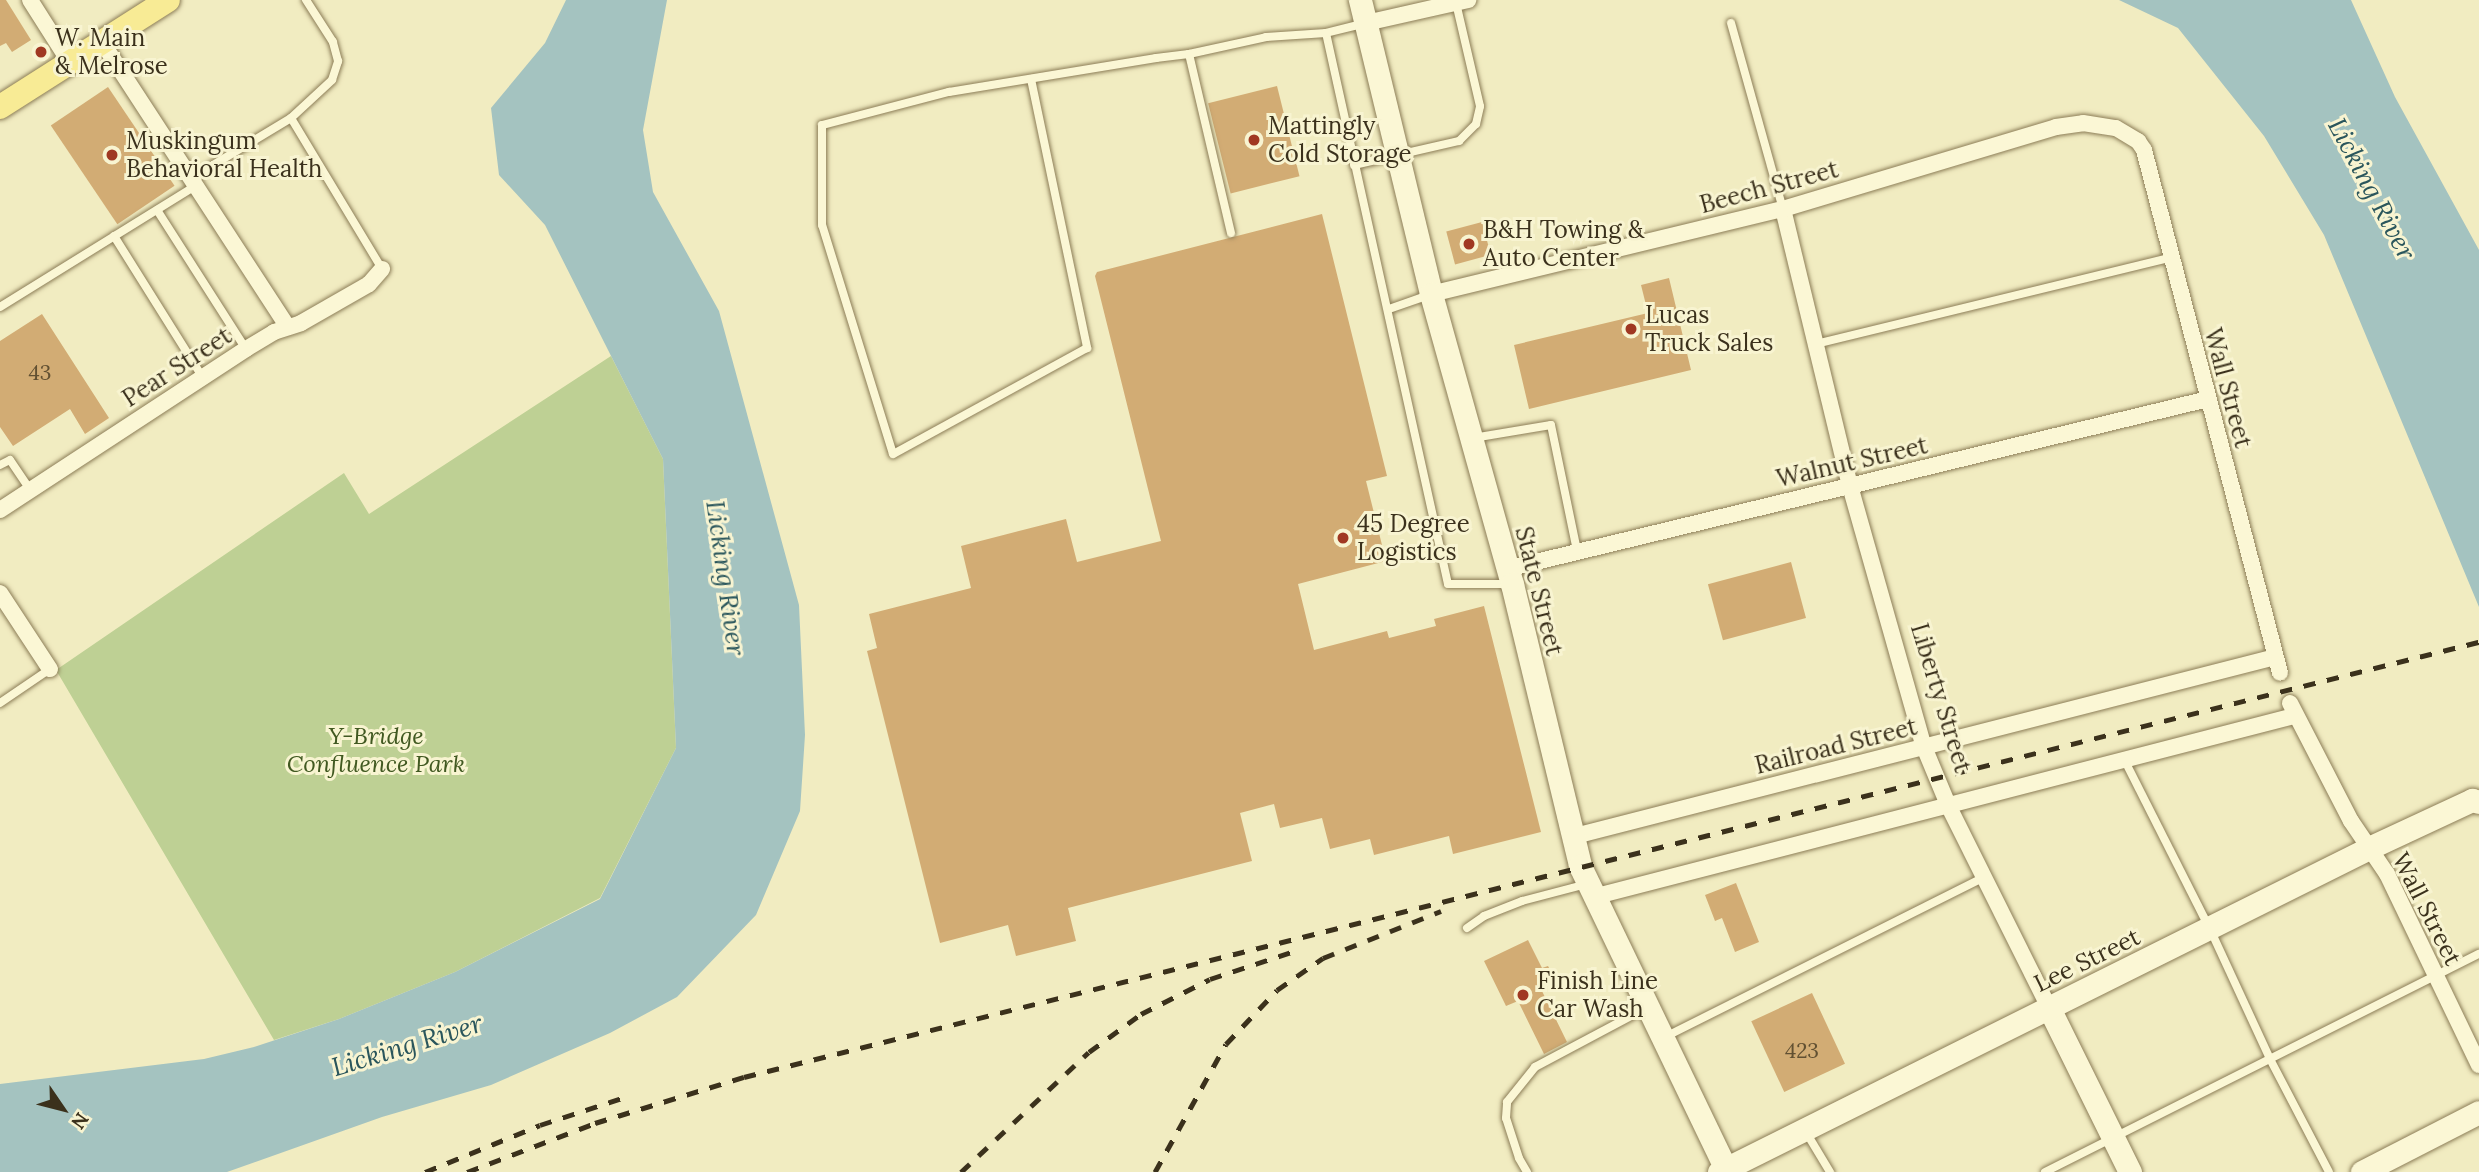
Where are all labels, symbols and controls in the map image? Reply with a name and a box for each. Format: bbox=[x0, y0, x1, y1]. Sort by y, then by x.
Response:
place label: W. Main & Melrose bbox=[55, 24, 168, 80]
marker: W. Main & Melrose bbox=[33, 44, 49, 60]
place label: Mattingly Cold Storage bbox=[1268, 112, 1412, 168]
water label: Licking River bbox=[2322, 113, 2422, 265]
place label: Muskingum Behavioral Health bbox=[126, 127, 322, 183]
marker: Mattingly Cold Storage bbox=[1246, 132, 1262, 148]
marker: Muskingum Behavioral Health bbox=[104, 147, 120, 163]
street label: Beech Street bbox=[1697, 155, 1841, 219]
place label: B&H Towing & Auto Center bbox=[1483, 216, 1644, 272]
marker: B&H Towing & Auto Center bbox=[1461, 236, 1477, 252]
place label: Lucas Truck Sales bbox=[1645, 301, 1773, 357]
street label: Pear Street bbox=[117, 321, 237, 413]
marker: Lucas Truck Sales bbox=[1623, 321, 1639, 337]
street label: Wall Street bbox=[2198, 325, 2258, 451]
house number: 43 bbox=[28, 360, 52, 386]
street label: Walnut Street bbox=[1774, 431, 1930, 493]
water label: Licking River bbox=[700, 498, 752, 658]
place label: 45 Degree Logistics bbox=[1357, 510, 1470, 566]
street label: State Street bbox=[1509, 524, 1569, 658]
marker: 45 Degree Logistics bbox=[1335, 530, 1351, 546]
street label: Liberty Street bbox=[1905, 620, 1977, 776]
street label: Railroad Street bbox=[1752, 712, 1920, 780]
park label: Y-Bridge Confluence Park bbox=[287, 722, 465, 778]
street label: Wall Street bbox=[2386, 848, 2468, 970]
street label: Lee Street bbox=[2029, 922, 2145, 998]
place label: Finish Line Car Wash bbox=[1537, 967, 1658, 1023]
marker: Finish Line Car Wash bbox=[1515, 987, 1531, 1003]
water label: Licking River bbox=[328, 1007, 486, 1083]
house number: 423 bbox=[1785, 1038, 1819, 1064]
north arrow bbox=[28, 1074, 98, 1144]
text: N bbox=[66, 1108, 94, 1134]

